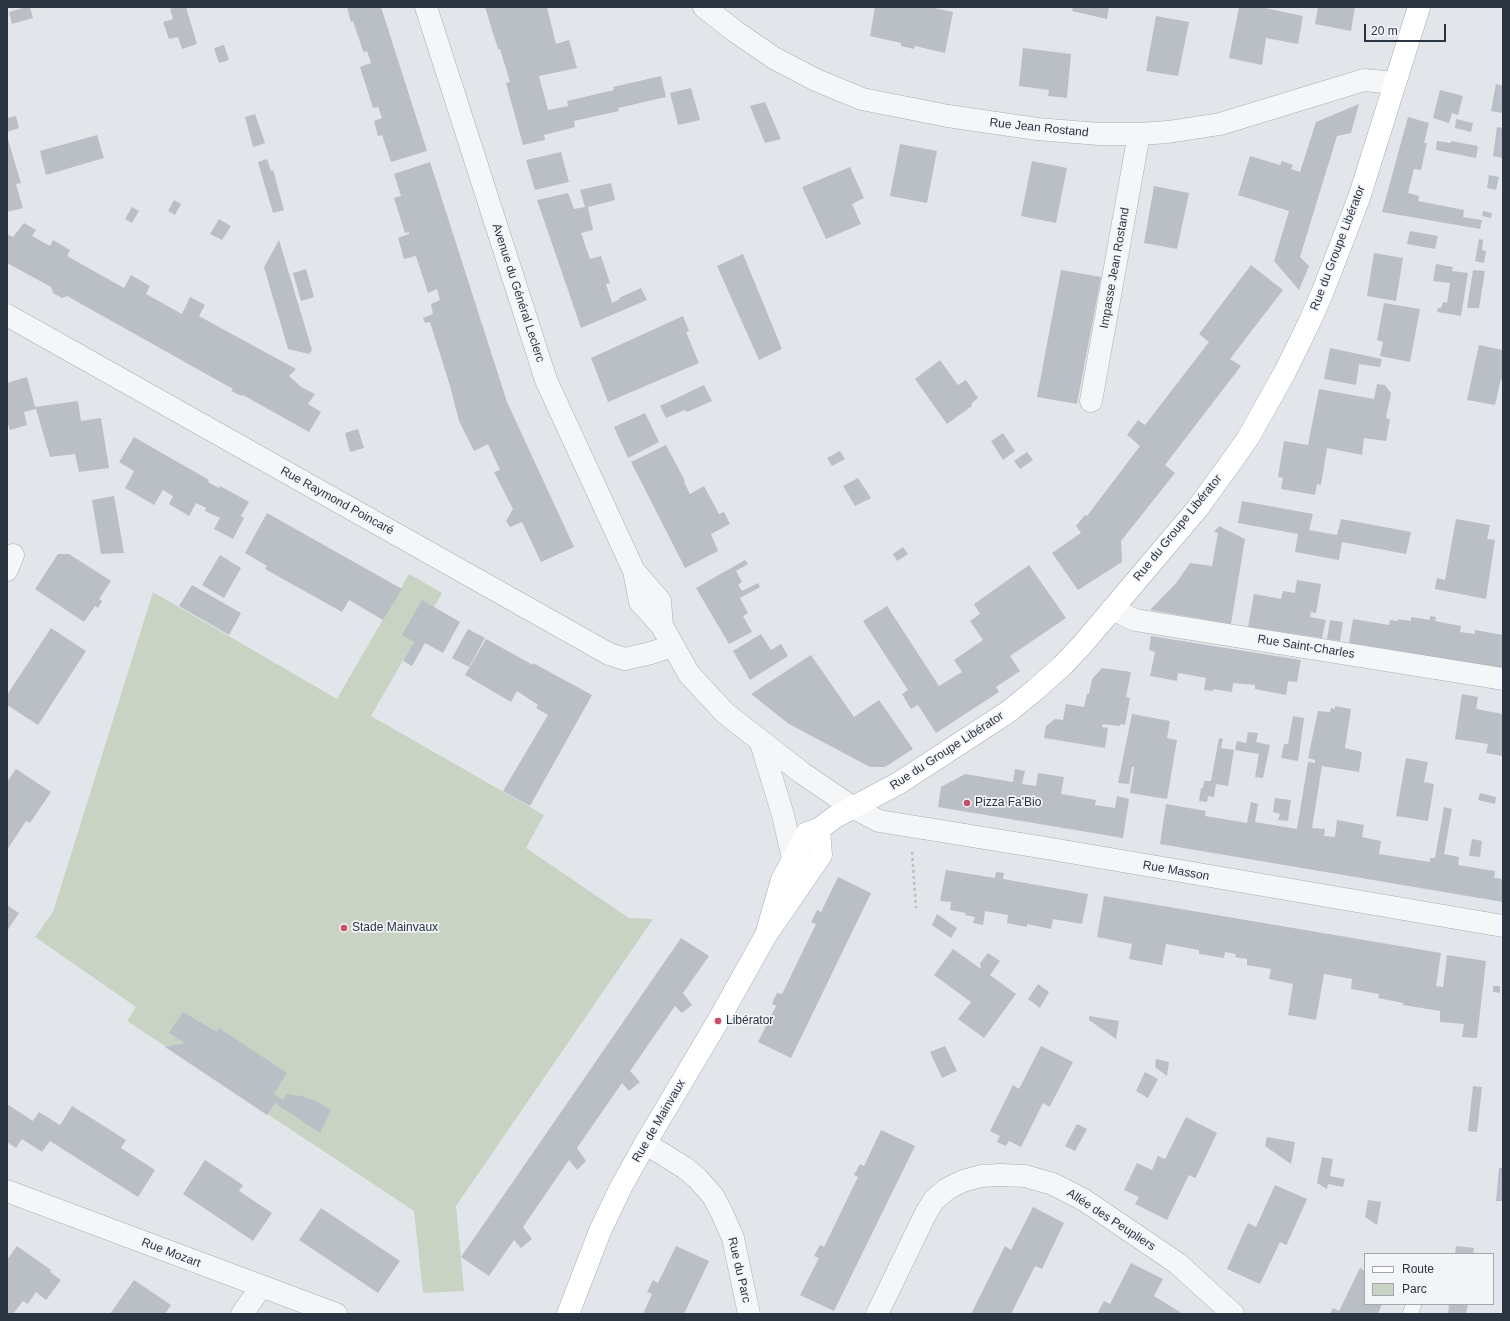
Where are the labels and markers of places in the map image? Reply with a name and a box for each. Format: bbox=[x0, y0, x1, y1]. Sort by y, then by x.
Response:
place label: Pizza Fa'Bio bbox=[975, 796, 1041, 810]
marker: Pizza Fa'Bio bbox=[962, 798, 972, 808]
place label: Stade Mainvaux bbox=[352, 921, 438, 935]
marker: Stade Mainvaux bbox=[339, 923, 349, 933]
place label: Libérator bbox=[726, 1014, 773, 1028]
marker: Libérator bbox=[713, 1016, 723, 1026]

